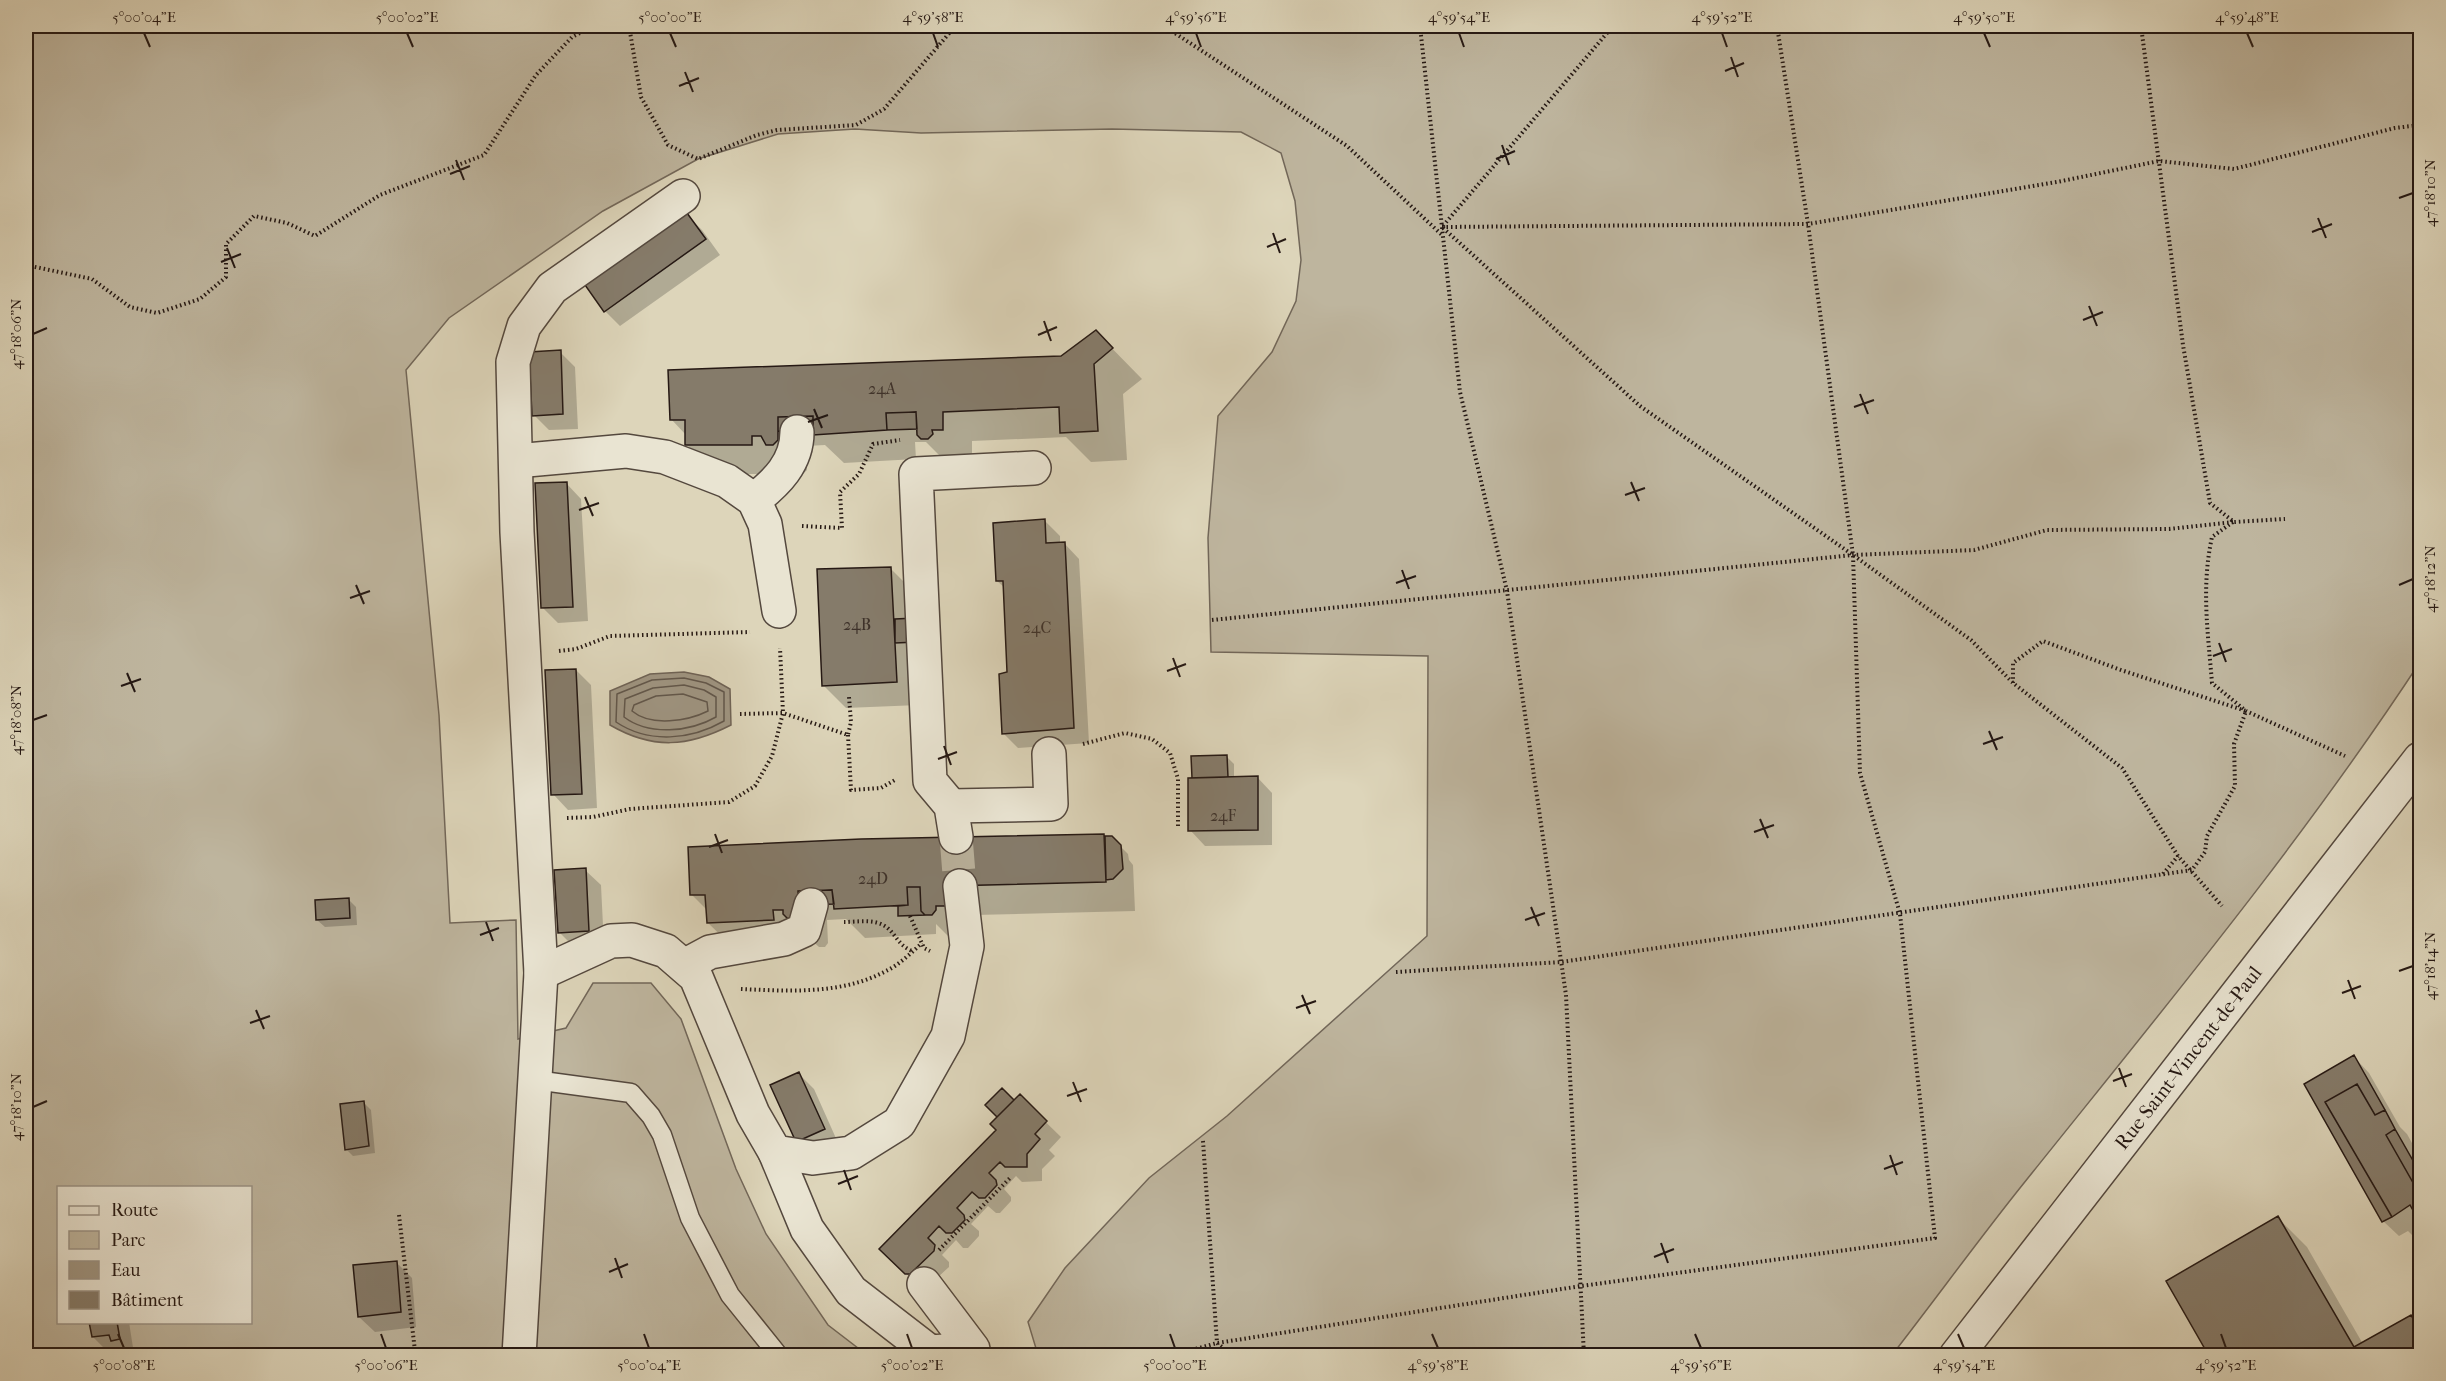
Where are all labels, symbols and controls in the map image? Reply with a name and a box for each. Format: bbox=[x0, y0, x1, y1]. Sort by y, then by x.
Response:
text: 5°00'04"E bbox=[112, 8, 176, 26]
text: 5°00'02"E bbox=[376, 8, 438, 26]
text: 5°00'00"E bbox=[638, 8, 702, 26]
text: 4°59'58"E bbox=[903, 8, 963, 26]
text: 4°59'56"E bbox=[1165, 8, 1227, 26]
text: 4°59'54"E bbox=[1428, 8, 1490, 26]
text: 4°59'52"E bbox=[1691, 8, 1753, 26]
text: 4°59'50"E bbox=[1953, 8, 2015, 26]
text: 4°59'48"E bbox=[2215, 8, 2279, 26]
text: 47°18'10"N bbox=[2421, 158, 2439, 227]
text: 47°18'06"N bbox=[7, 298, 25, 369]
house number: 24A bbox=[868, 379, 897, 398]
text: 47°18'12"N bbox=[2421, 545, 2439, 613]
house number: 24B bbox=[843, 615, 871, 634]
house number: 24C bbox=[1023, 618, 1051, 637]
text: 47°18'08"N bbox=[7, 684, 25, 755]
house number: 24F bbox=[1210, 806, 1237, 825]
house number: 24D bbox=[858, 869, 888, 888]
text: 47°18'14"N bbox=[2421, 931, 2439, 1000]
street label: Rue Saint-Vincent-de-Paul bbox=[2110, 961, 2267, 1154]
text: 47°18'10"N bbox=[7, 1072, 25, 1141]
legend bbox=[57, 1186, 252, 1324]
text: Route bbox=[111, 1200, 158, 1221]
text: Parc bbox=[111, 1230, 146, 1251]
text: Eau bbox=[111, 1260, 140, 1281]
text: Bâtiment bbox=[111, 1290, 184, 1311]
text: 5°00'08"E bbox=[93, 1356, 155, 1374]
text: 5°00'06"E bbox=[354, 1356, 418, 1374]
text: 5°00'04"E bbox=[617, 1356, 681, 1374]
text: 5°00'02"E bbox=[881, 1356, 943, 1374]
text: 5°00'00"E bbox=[1143, 1356, 1207, 1374]
text: 4°59'58"E bbox=[1408, 1356, 1468, 1374]
text: 4°59'56"E bbox=[1670, 1356, 1732, 1374]
text: 4°59'54"E bbox=[1933, 1356, 1995, 1374]
text: 4°59'52"E bbox=[2195, 1356, 2257, 1374]

